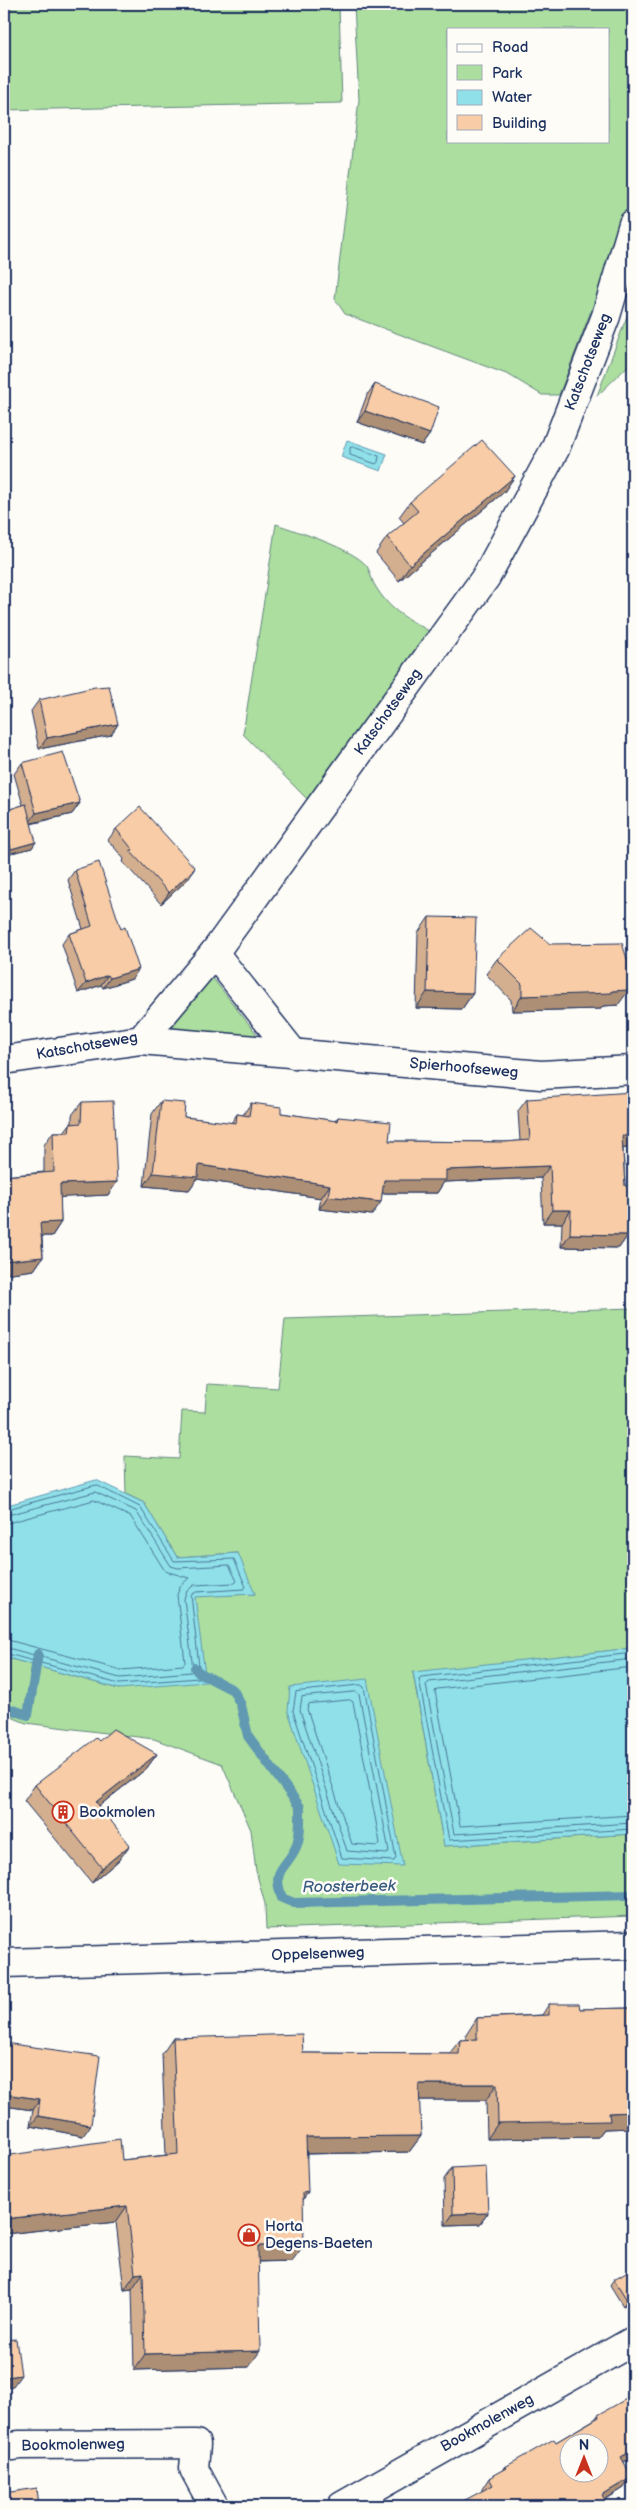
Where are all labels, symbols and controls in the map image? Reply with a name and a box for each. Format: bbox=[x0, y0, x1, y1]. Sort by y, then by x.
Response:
legend bbox=[447, 28, 610, 142]
text: Road bbox=[492, 38, 528, 57]
text: Park bbox=[492, 64, 523, 83]
text: Water bbox=[492, 88, 532, 107]
text: Building bbox=[492, 114, 547, 133]
street label: Katschotseweg bbox=[561, 311, 615, 413]
street label: Katschotseweg bbox=[350, 665, 426, 759]
street label: Katschotseweg bbox=[35, 1028, 139, 1064]
street label: Spierhoofseweg bbox=[409, 1054, 519, 1082]
building icon: Bookmolen bbox=[51, 1800, 75, 1824]
place label: Bookmolen bbox=[79, 1803, 155, 1822]
water label: Roosterbeek bbox=[302, 1877, 397, 1897]
street label: Oppelsenweg bbox=[271, 1943, 365, 1965]
place label: Horta Degens-Baeten bbox=[265, 2217, 373, 2253]
shop icon: Horta Degens-Baeten bbox=[237, 2223, 261, 2247]
street label: Bookmolenweg bbox=[437, 2390, 537, 2456]
north arrow bbox=[560, 2432, 610, 2482]
street label: Bookmolenweg bbox=[21, 2435, 125, 2455]
text: N bbox=[579, 2437, 589, 2454]

